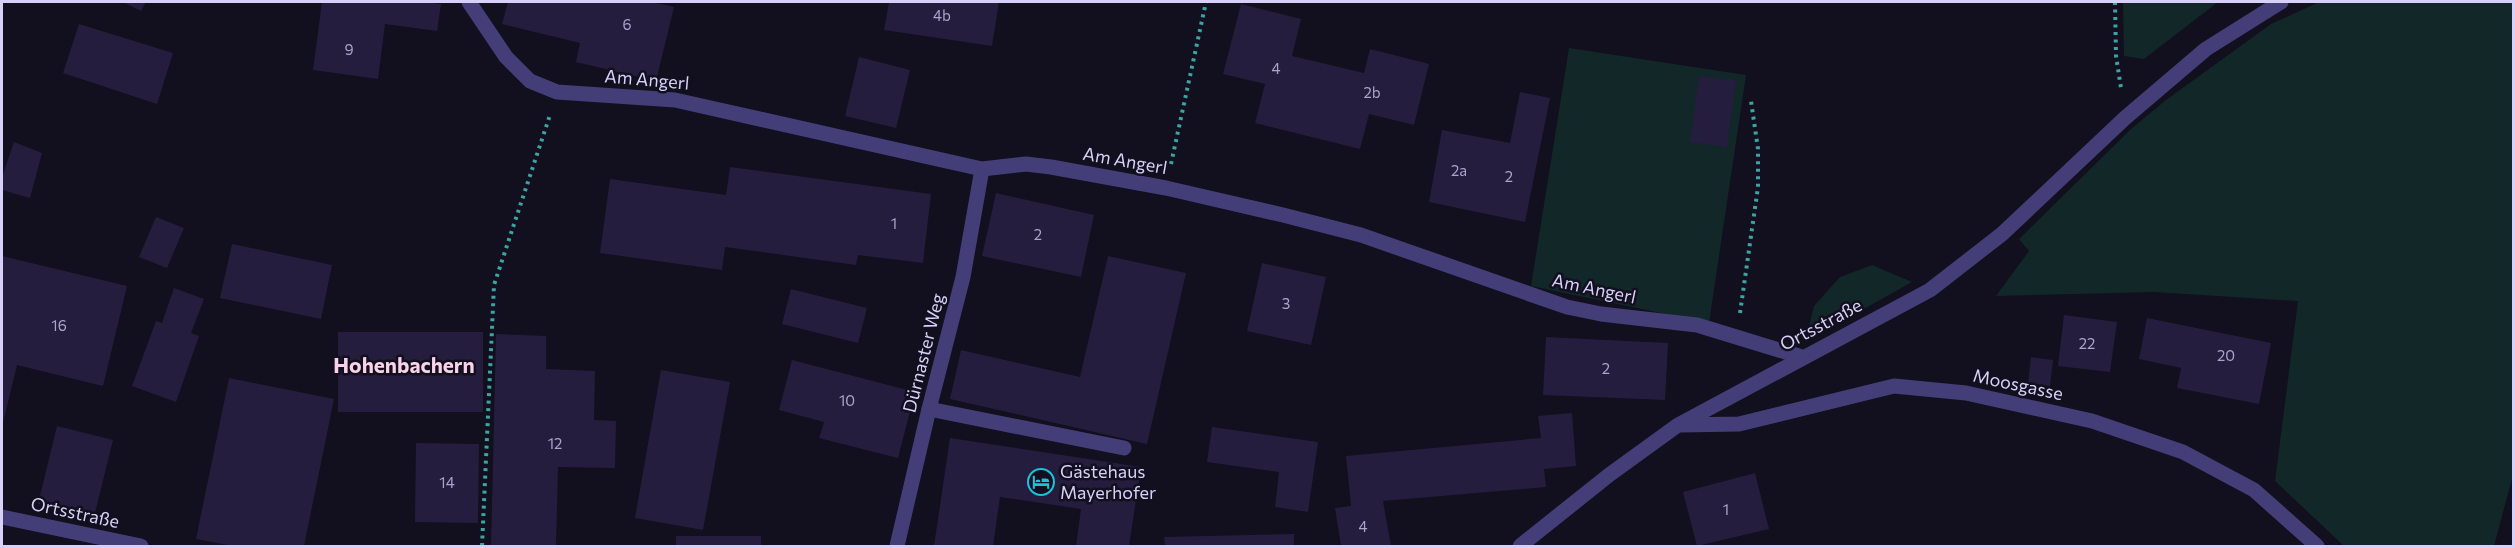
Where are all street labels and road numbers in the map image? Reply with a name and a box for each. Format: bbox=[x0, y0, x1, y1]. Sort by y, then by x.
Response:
street label: Am Angerl bbox=[604, 64, 690, 94]
street label: Am Angerl bbox=[1081, 142, 1169, 178]
street label: Am Angerl bbox=[1550, 268, 1638, 308]
street label: Dürnaster Weg bbox=[898, 291, 949, 415]
street label: Ortsstraße bbox=[1776, 293, 1865, 355]
street label: Moosgasse bbox=[1971, 364, 2065, 404]
street label: Ortsstraße bbox=[29, 492, 121, 532]

